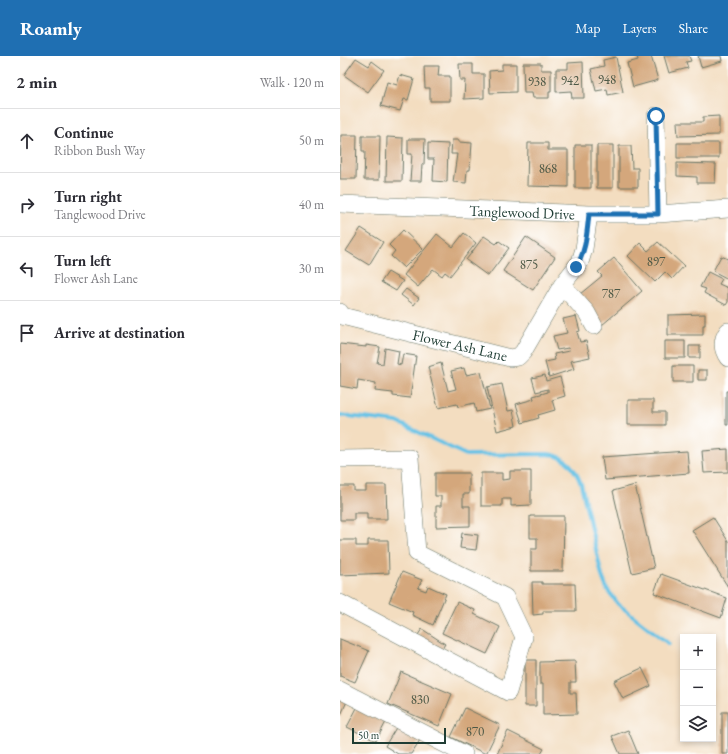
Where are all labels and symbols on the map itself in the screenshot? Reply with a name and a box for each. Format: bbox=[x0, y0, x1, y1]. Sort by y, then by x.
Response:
house number: 948 bbox=[598, 71, 616, 88]
house number: 942 bbox=[561, 72, 580, 89]
house number: 938 bbox=[528, 73, 546, 90]
route start bbox=[647, 107, 665, 125]
house number: 868 bbox=[539, 160, 557, 177]
street label: Tanglewood Drive bbox=[469, 201, 575, 223]
house number: 897 bbox=[647, 253, 666, 270]
house number: 875 bbox=[520, 256, 538, 273]
route end bbox=[567, 258, 585, 276]
house number: 787 bbox=[602, 285, 621, 302]
street label: Flower Ash Lane bbox=[411, 325, 509, 365]
house number: 830 bbox=[411, 691, 429, 708]
house number: 870 bbox=[466, 723, 484, 740]
scale bar bbox=[352, 726, 446, 745]

